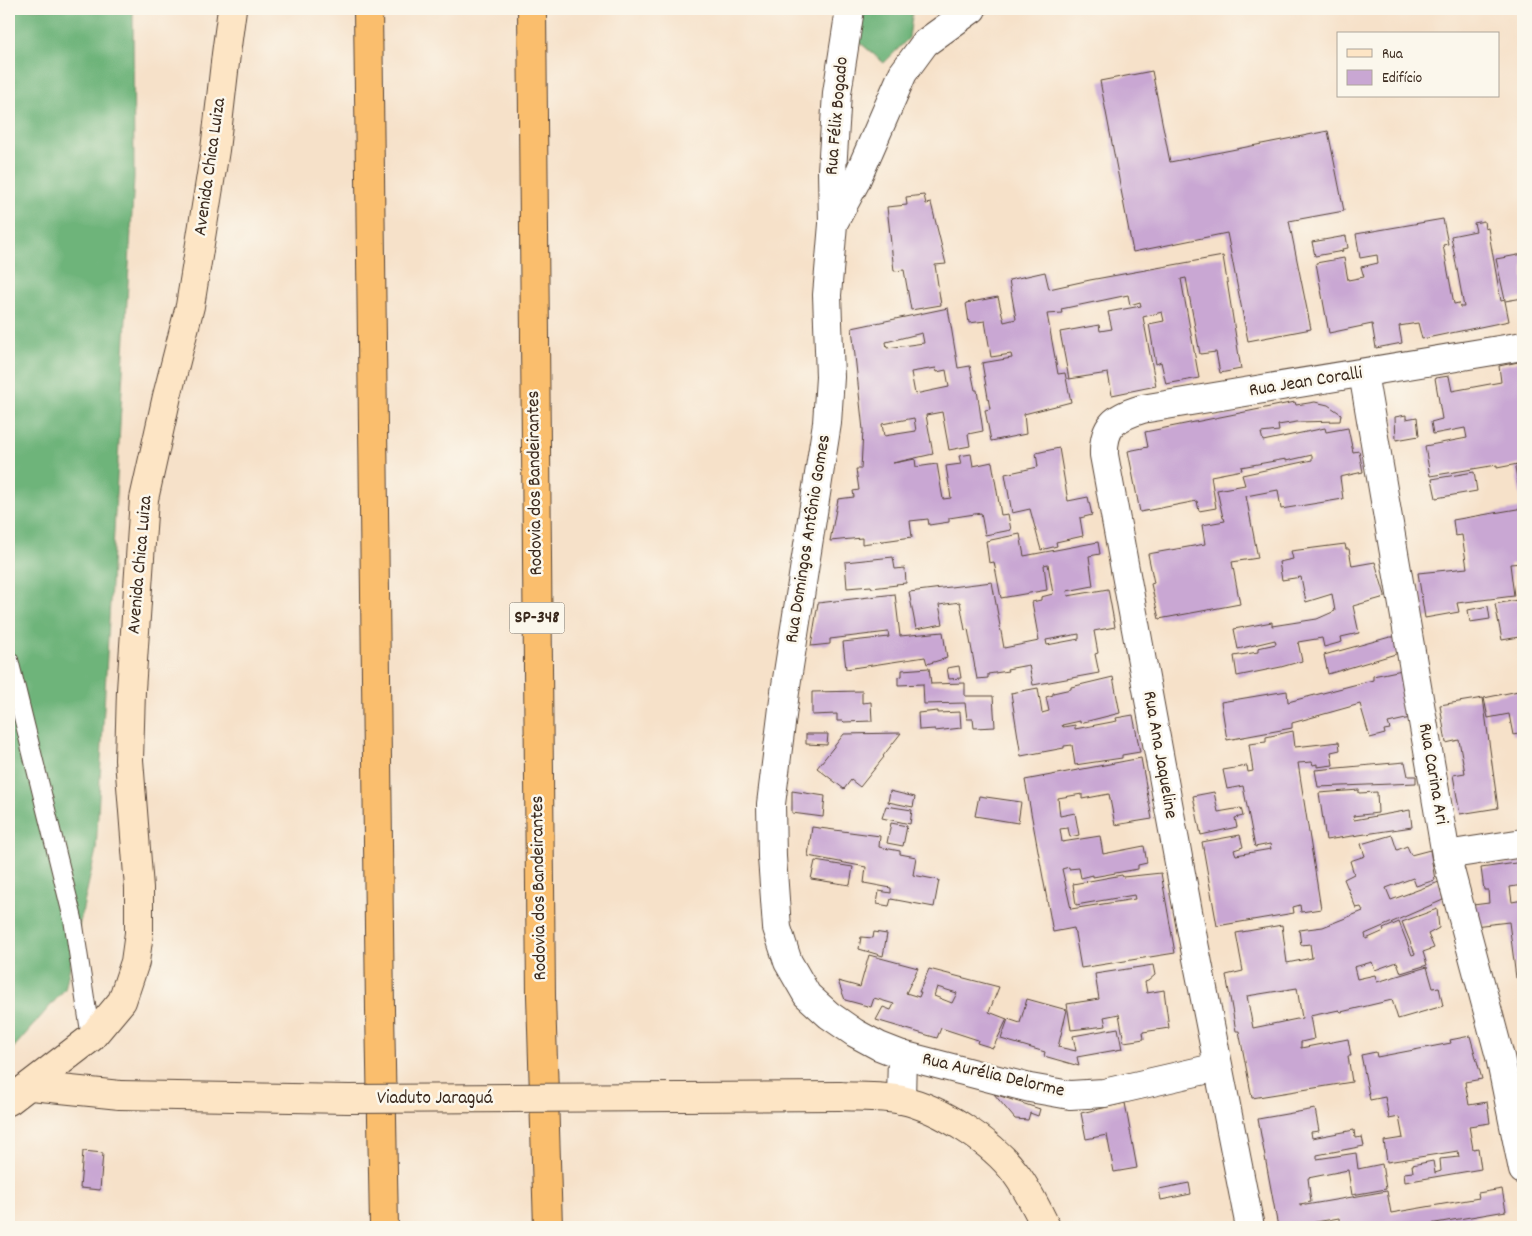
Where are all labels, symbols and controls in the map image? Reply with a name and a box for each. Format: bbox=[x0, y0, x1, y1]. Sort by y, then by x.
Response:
legend bbox=[1337, 32, 1500, 98]
text: Rua bbox=[1382, 44, 1404, 66]
street label: Rua Félix Bogado bbox=[819, 56, 857, 176]
text: Edifício bbox=[1382, 68, 1422, 90]
street label: Avenida Chica Luiza bbox=[188, 95, 234, 238]
street label: Rua Jean Coralli bbox=[1247, 361, 1365, 405]
street label: Rodovia dos Bandeirantes bbox=[521, 390, 551, 576]
street label: Rua Domingos Antônio Gomes bbox=[779, 433, 839, 645]
street label: Avenida Chica Luiza bbox=[121, 493, 161, 635]
road number: SP-348 bbox=[510, 602, 564, 634]
street label: Rua Ana Jaqueline bbox=[1134, 689, 1184, 821]
street label: Rua Carina Ari bbox=[1410, 721, 1454, 827]
street label: Rodovia dos Bandeirantes bbox=[525, 795, 555, 981]
street label: Rua Aurélia Delorme bbox=[919, 1046, 1067, 1106]
street label: Viaduto Jaraguá bbox=[377, 1086, 494, 1113]

